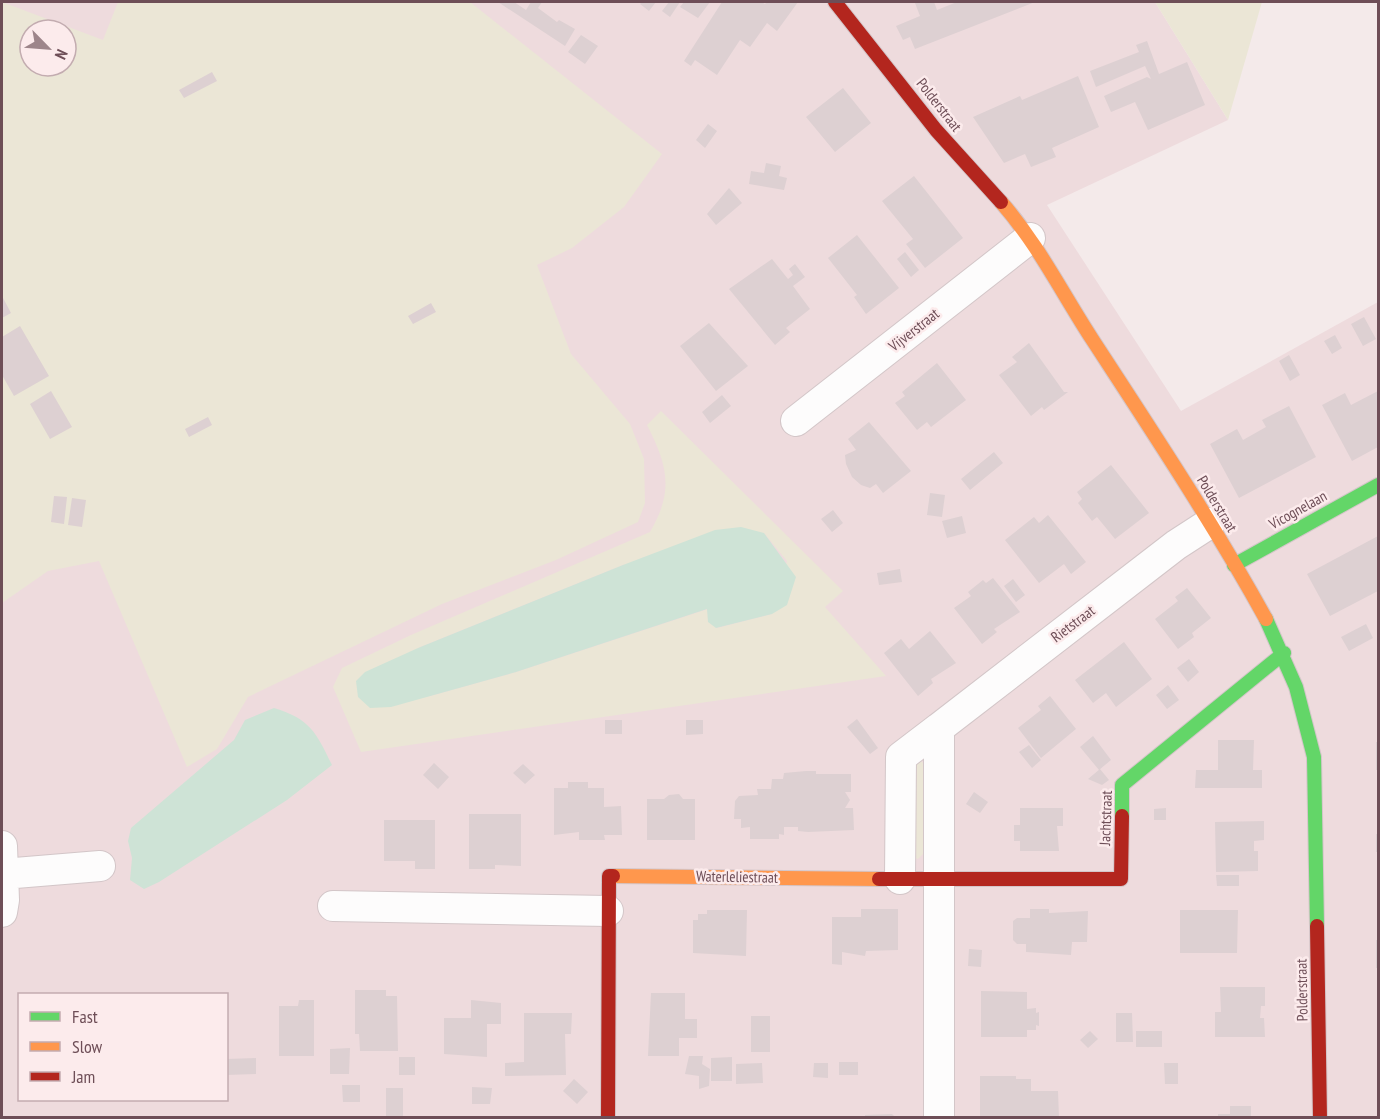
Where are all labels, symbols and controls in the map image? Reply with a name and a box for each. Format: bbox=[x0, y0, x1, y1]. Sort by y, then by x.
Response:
north arrow bbox=[18, 18, 78, 78]
text: N bbox=[51, 46, 72, 62]
street label: Polderstraat bbox=[913, 74, 966, 135]
street label: Vijverstraat bbox=[884, 304, 943, 356]
street label: Polderstraat bbox=[1193, 472, 1242, 535]
street label: Vicognelaan bbox=[1265, 486, 1330, 534]
street label: Rietstraat bbox=[1047, 601, 1098, 646]
street label: Jachtstraat bbox=[1095, 790, 1116, 847]
street label: Waterleliestraat bbox=[696, 866, 778, 887]
street label: Polderstraat bbox=[1291, 959, 1312, 1021]
legend bbox=[18, 993, 228, 1101]
text: Fast bbox=[72, 1005, 98, 1028]
text: Slow bbox=[72, 1035, 103, 1058]
text: Jam bbox=[71, 1065, 95, 1088]

